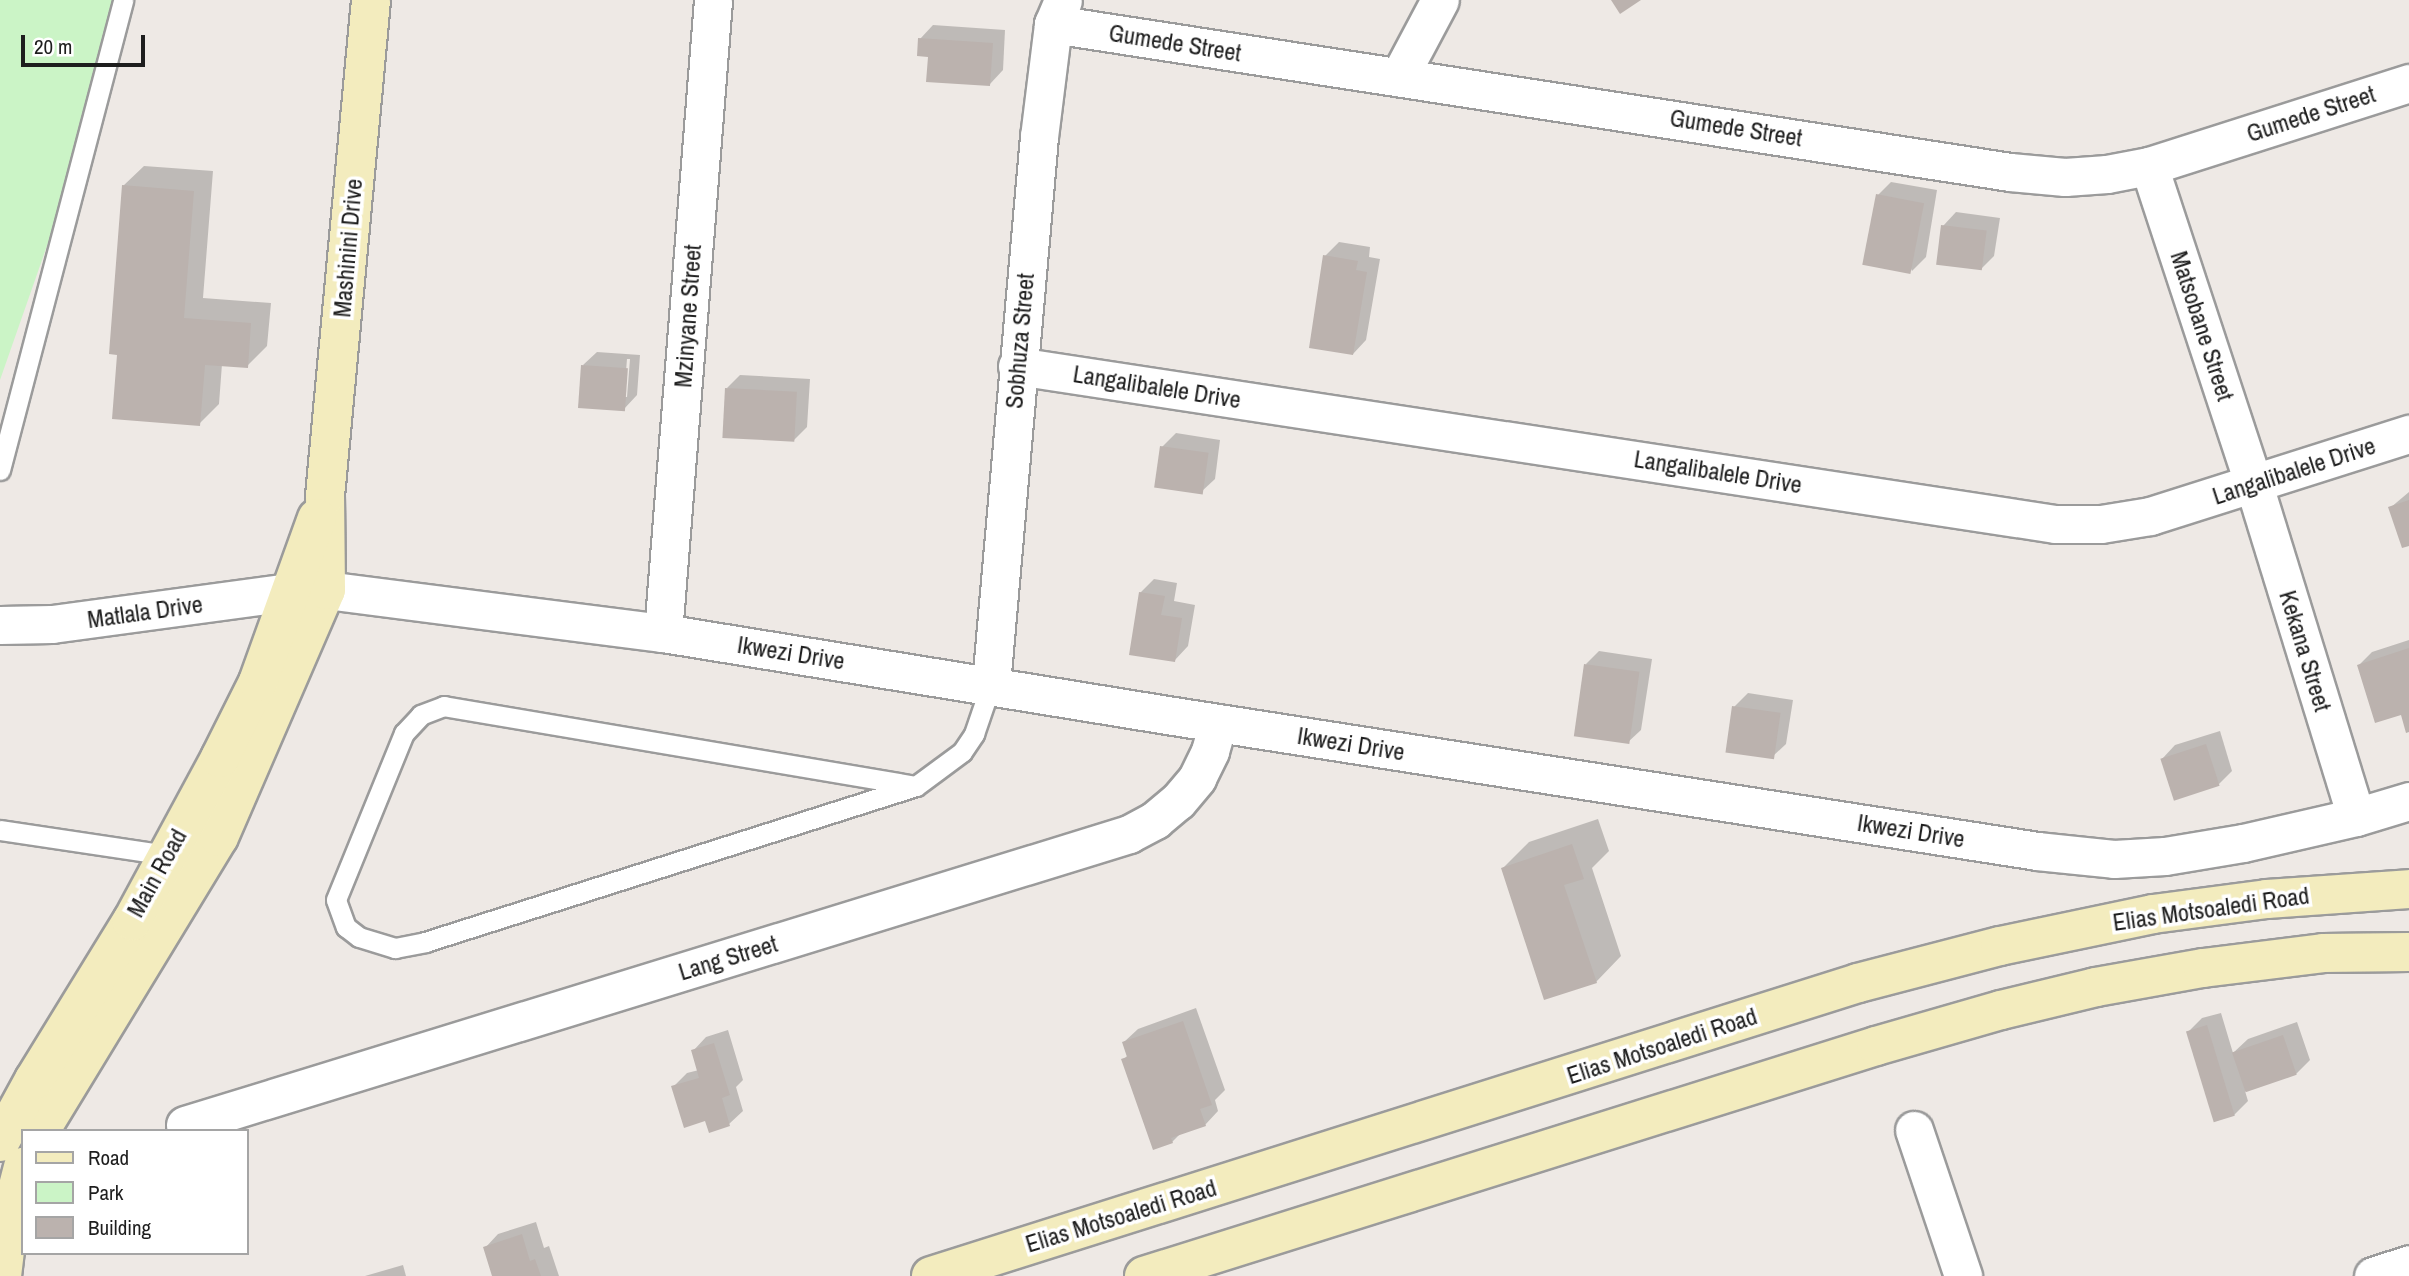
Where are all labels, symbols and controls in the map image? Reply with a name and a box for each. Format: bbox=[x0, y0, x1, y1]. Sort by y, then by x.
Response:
street label: Gumede Street bbox=[1107, 18, 1243, 68]
scale bar bbox=[24, 21, 149, 65]
text: 20 m bbox=[34, 32, 72, 61]
street label: Gumede Street bbox=[2243, 80, 2379, 148]
street label: Gumede Street bbox=[1668, 103, 1804, 153]
street label: Mashinini Drive bbox=[328, 178, 368, 318]
street label: Mzinyane Street bbox=[669, 244, 707, 388]
street label: Matsobane Street bbox=[2164, 248, 2240, 404]
street label: Sobhuza Street bbox=[1000, 272, 1040, 410]
street label: Langalibalele Drive bbox=[1071, 360, 1243, 414]
street label: Langalibalele Drive bbox=[2209, 431, 2379, 511]
street label: Langalibalele Drive bbox=[1632, 445, 1804, 499]
street label: Kekana Street bbox=[2273, 587, 2337, 715]
street label: Matlala Drive bbox=[86, 590, 204, 634]
street label: Ikwezi Drive bbox=[735, 630, 847, 676]
street label: Ikwezi Drive bbox=[1295, 721, 1407, 767]
street label: Ikwezi Drive bbox=[1855, 808, 1967, 854]
street label: Main Road bbox=[121, 824, 193, 922]
street label: Elias Motsoaledi Road bbox=[2111, 881, 2311, 937]
street label: Lang Street bbox=[675, 929, 781, 987]
street label: Elias Motsoaledi Road bbox=[1563, 1002, 1761, 1090]
legend bbox=[21, 1129, 248, 1255]
text: Road bbox=[88, 1143, 129, 1172]
street label: Elias Motsoaledi Road bbox=[1022, 1173, 1220, 1259]
text: Park bbox=[88, 1178, 123, 1207]
text: Building bbox=[88, 1213, 151, 1242]

